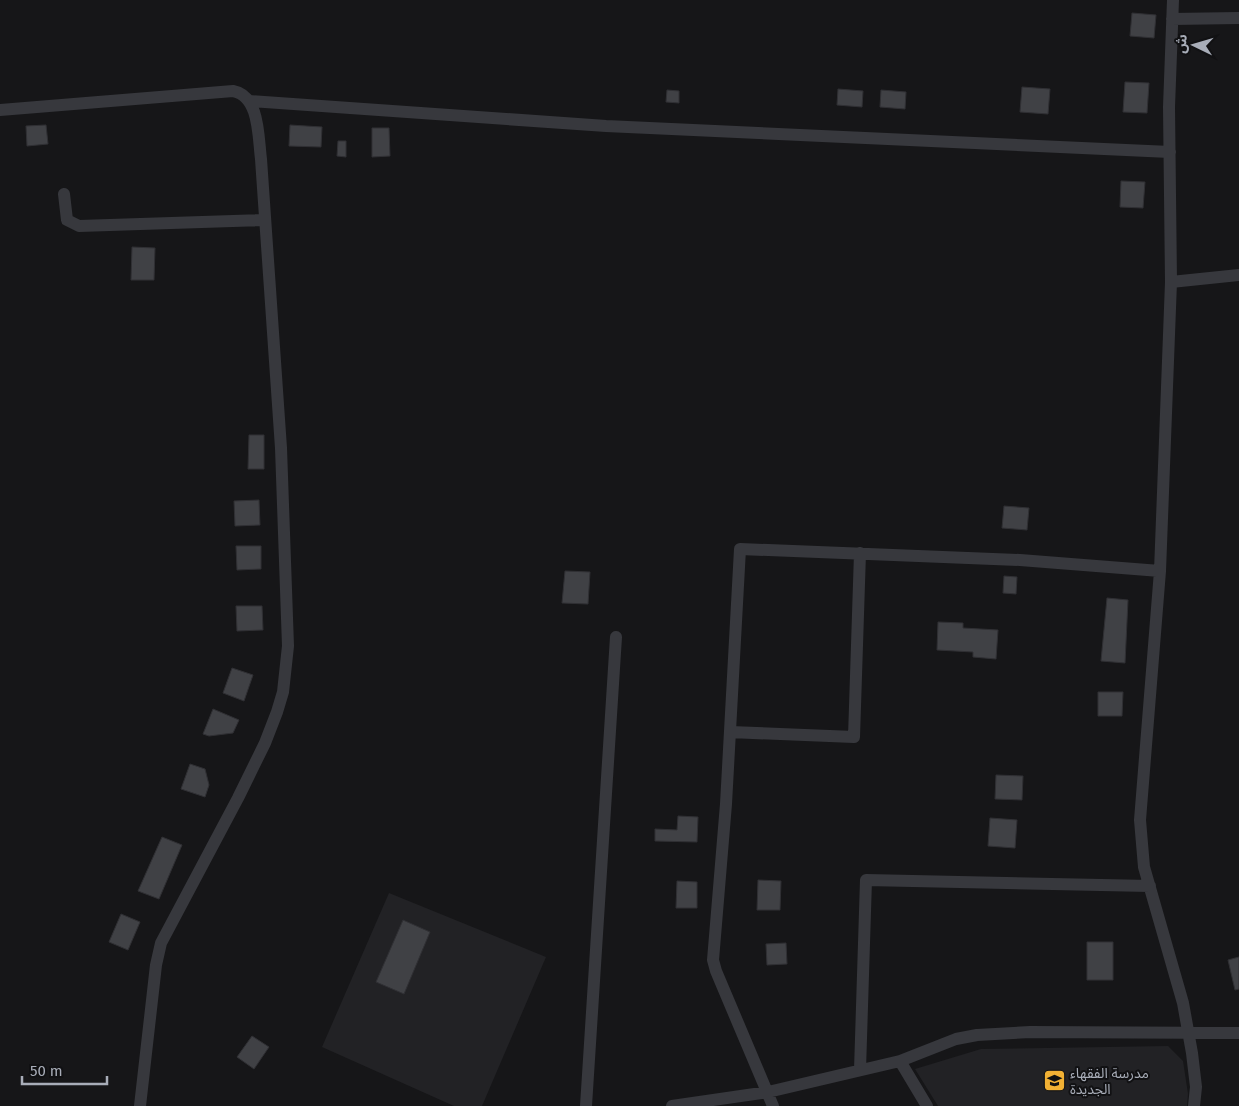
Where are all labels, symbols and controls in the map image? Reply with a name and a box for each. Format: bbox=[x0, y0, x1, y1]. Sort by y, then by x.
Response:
north arrow bbox=[1169, 20, 1219, 70]
text: ش bbox=[1172, 34, 1191, 54]
scale bar bbox=[22, 1054, 108, 1086]
text: 50 m bbox=[30, 1062, 63, 1080]
place label: مدرسة الفقهاء الجديدة bbox=[1070, 1065, 1149, 1098]
school or university icon: مدرسة الفقهاء الجديدة bbox=[1042, 1069, 1066, 1093]

